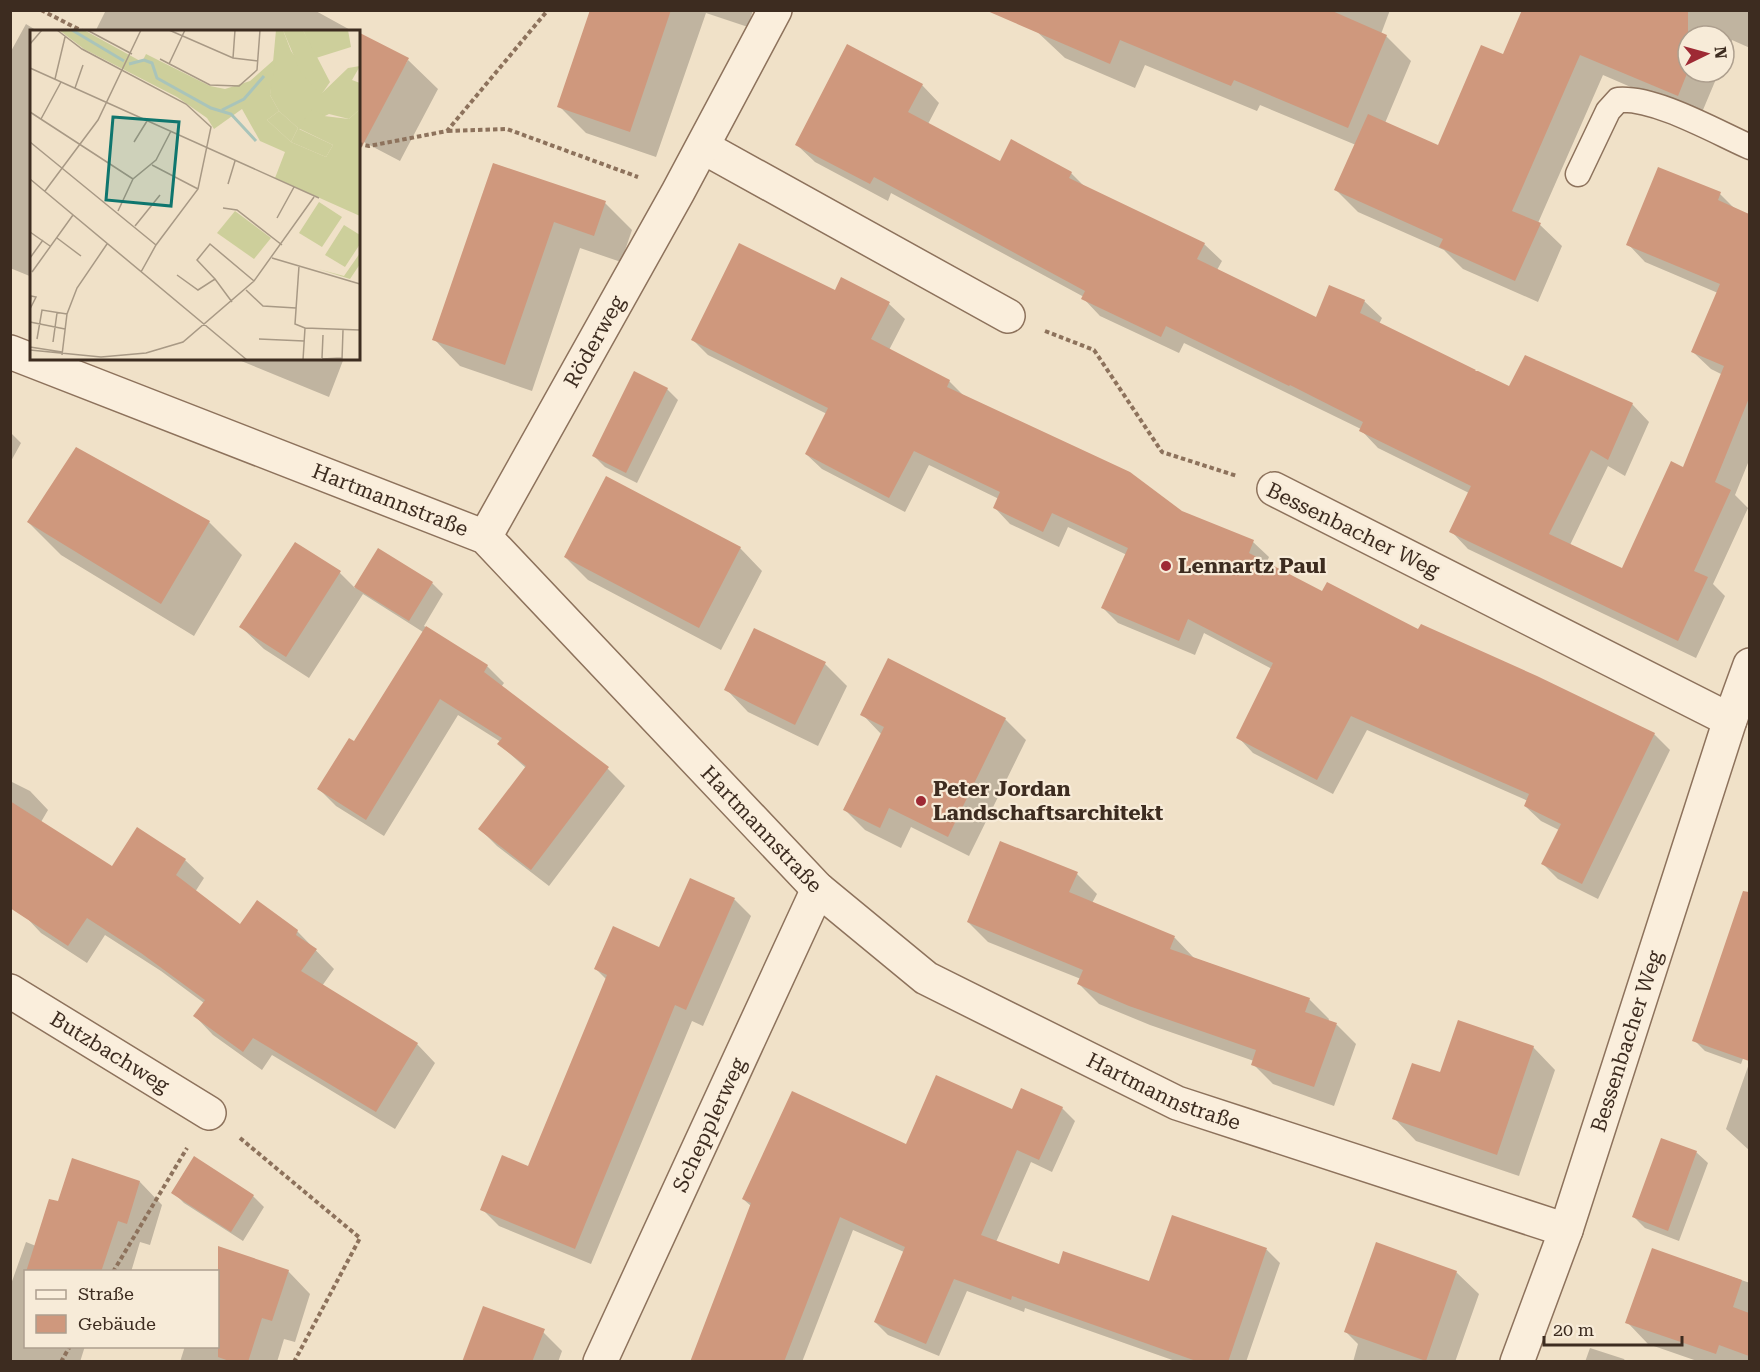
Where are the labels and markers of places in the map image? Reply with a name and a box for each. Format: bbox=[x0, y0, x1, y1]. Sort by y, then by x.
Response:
place label: Lennartz Paul bbox=[1178, 554, 1326, 578]
marker: Lennartz Paul bbox=[1159, 559, 1173, 573]
place label: Peter Jordan Landschaftsarchitekt bbox=[933, 777, 1164, 825]
marker: Peter Jordan Landschaftsarchitekt bbox=[914, 794, 928, 808]

